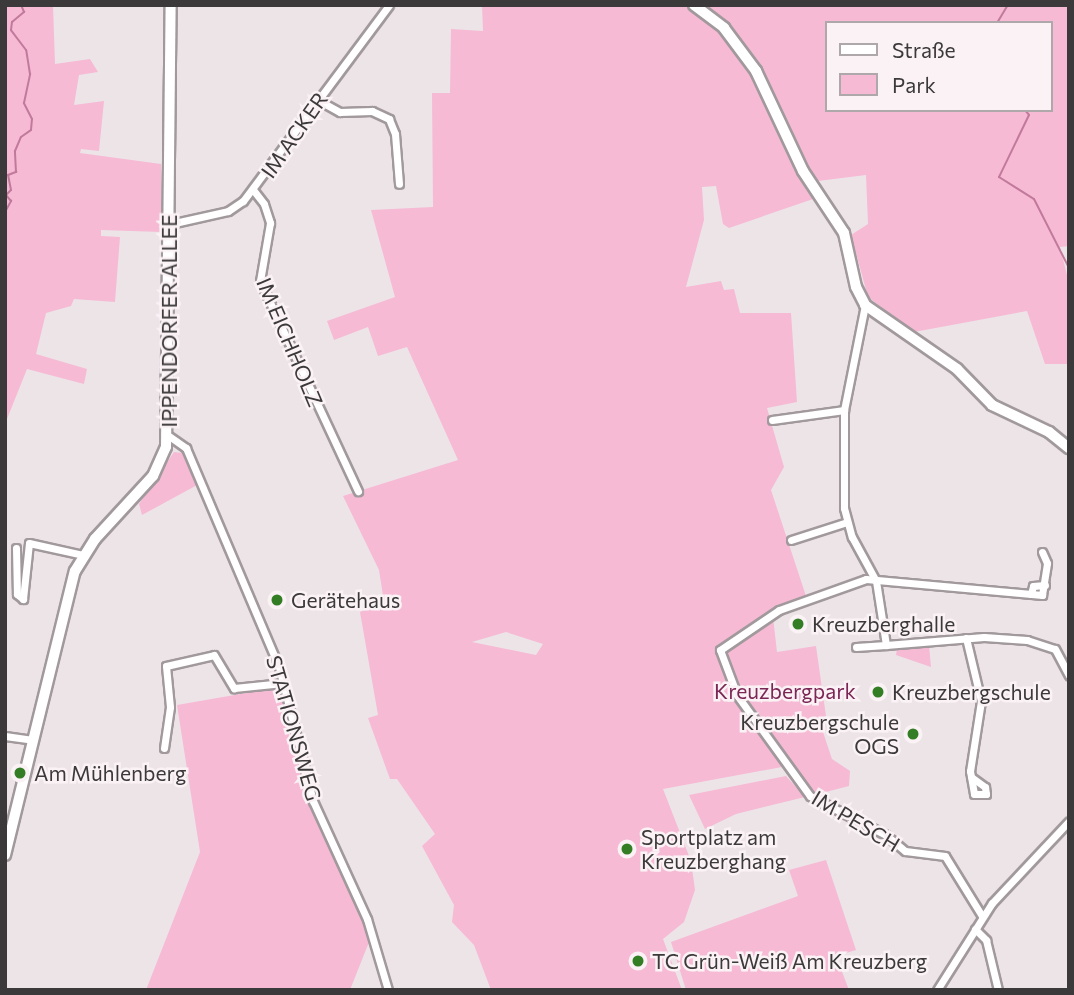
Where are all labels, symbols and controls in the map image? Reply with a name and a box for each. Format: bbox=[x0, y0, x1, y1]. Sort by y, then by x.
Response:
legend bbox=[825, 21, 1053, 112]
text: Straße bbox=[892, 37, 956, 62]
text: Park bbox=[892, 72, 936, 97]
street label: IM ACKER bbox=[255, 87, 333, 183]
street label: IPPENDORFER ALLEE bbox=[156, 214, 182, 428]
street label: IM EICHHOLZ bbox=[252, 274, 328, 410]
place label: Gerätehaus bbox=[291, 587, 400, 613]
marker: Gerätehaus bbox=[269, 592, 285, 608]
place label: Kreuzberghalle bbox=[812, 611, 955, 637]
marker: Kreuzberghalle bbox=[790, 616, 806, 632]
street label: STATIONSWEG bbox=[261, 653, 327, 803]
park label: Kreuzbergpark bbox=[714, 678, 856, 704]
place label: Kreuzbergschule bbox=[892, 679, 1051, 705]
marker: Kreuzbergschule bbox=[870, 684, 886, 700]
place label: Kreuzbergschule OGS bbox=[740, 709, 899, 759]
marker: Kreuzbergschule OGS bbox=[905, 726, 921, 742]
place label: Am Mühlenberg bbox=[34, 760, 186, 786]
marker: Am Mühlenberg bbox=[12, 765, 28, 781]
street label: IM PESCH bbox=[807, 785, 905, 857]
place label: Sportplatz am Kreuzberghang bbox=[641, 824, 786, 874]
marker: Sportplatz am Kreuzberghang bbox=[619, 841, 635, 857]
place label: TC Grün-Weiß Am Kreuzberg bbox=[652, 948, 927, 974]
marker: TC Grün-Weiß Am Kreuzberg bbox=[630, 953, 646, 969]

